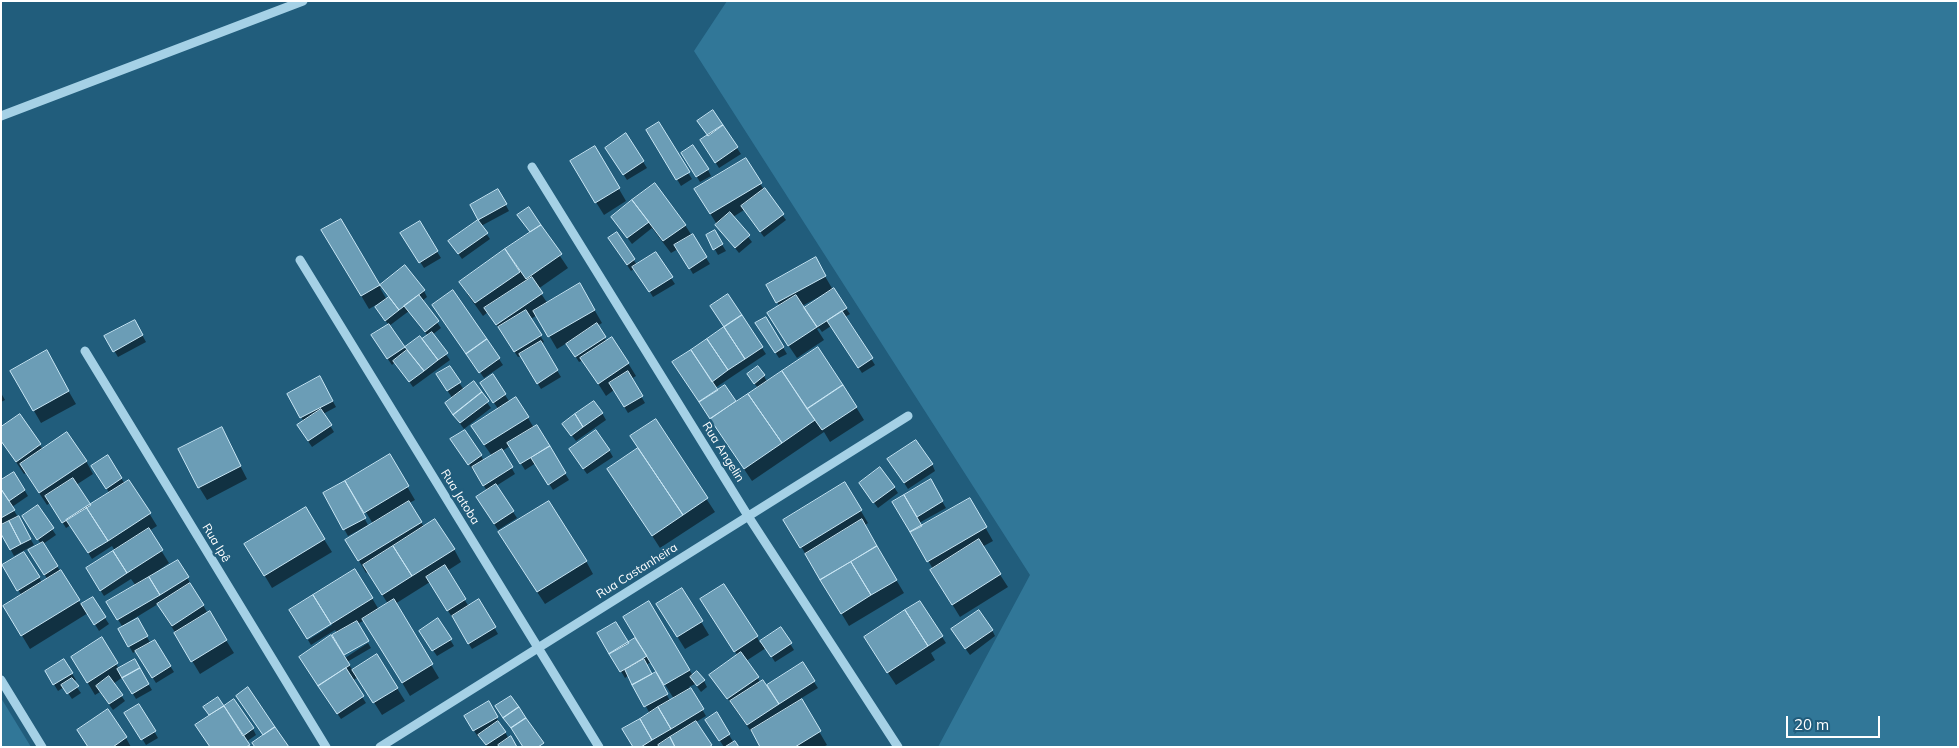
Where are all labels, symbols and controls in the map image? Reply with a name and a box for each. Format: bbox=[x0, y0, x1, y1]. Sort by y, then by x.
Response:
street label: Rua Angelin bbox=[699, 419, 747, 485]
street label: Rua Jatoba bbox=[437, 467, 483, 527]
street label: Rua Ipê bbox=[199, 521, 233, 565]
street label: Rua Castanheira bbox=[594, 540, 680, 602]
scale bar bbox=[1789, 706, 1883, 738]
text: 20 m bbox=[1794, 715, 1829, 734]

